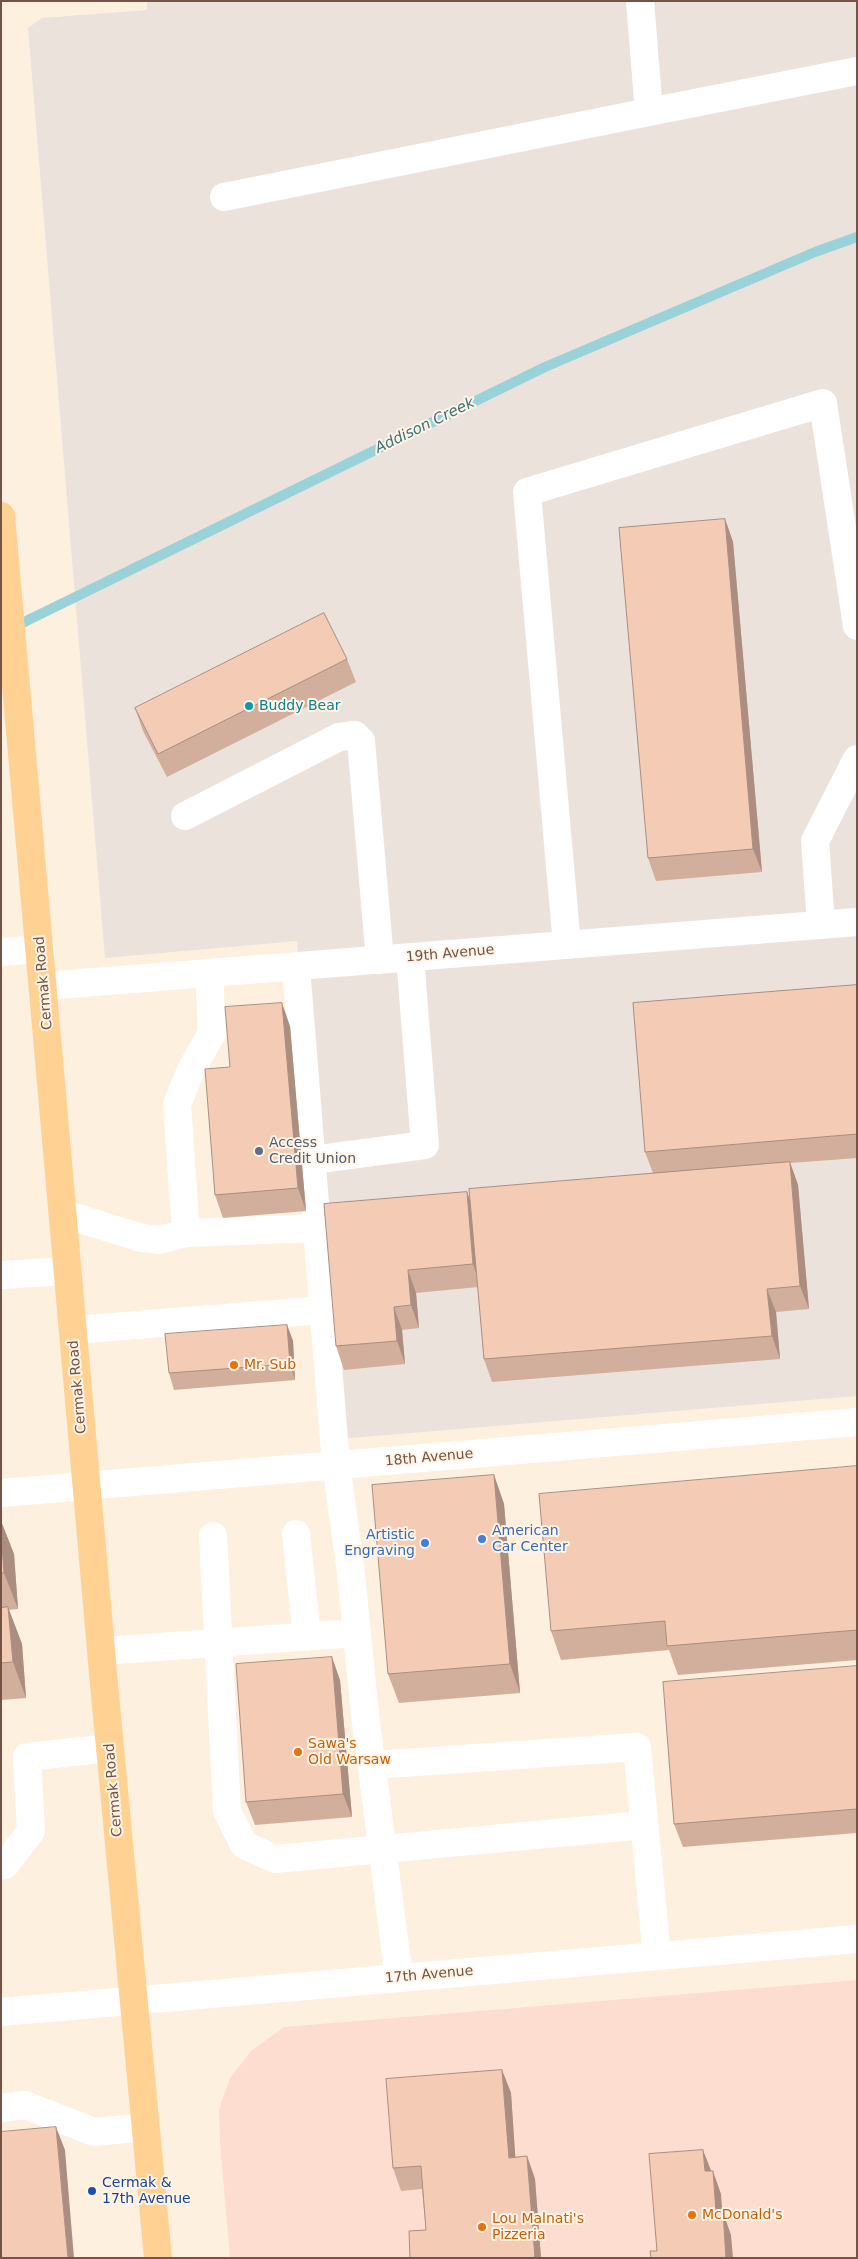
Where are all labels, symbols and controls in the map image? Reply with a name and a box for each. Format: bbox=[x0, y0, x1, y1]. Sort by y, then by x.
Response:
water label: Addison Creek bbox=[372, 394, 478, 458]
place label: Buddy Bear bbox=[259, 698, 341, 714]
marker: Buddy Bear bbox=[243, 700, 255, 712]
street label: Cermak Road bbox=[32, 936, 56, 1030]
street label: 19th Avenue bbox=[405, 942, 495, 966]
place label: Access Credit Union bbox=[269, 1135, 356, 1168]
marker: Access Credit Union bbox=[253, 1145, 265, 1157]
street label: Cermak Road bbox=[66, 1340, 90, 1434]
place label: Mr. Sub bbox=[244, 1357, 296, 1373]
marker: Mr. Sub bbox=[228, 1359, 240, 1371]
street label: 18th Avenue bbox=[384, 1446, 474, 1470]
place label: American Car Center bbox=[492, 1523, 568, 1555]
place label: Artistic Engraving bbox=[344, 1527, 415, 1560]
marker: American Car Center bbox=[476, 1533, 488, 1545]
marker: Artistic Engraving bbox=[419, 1537, 431, 1549]
place label: Sawa's Old Warsaw bbox=[308, 1736, 391, 1768]
street label: Cermak Road bbox=[102, 1743, 126, 1837]
marker: Sawa's Old Warsaw bbox=[292, 1746, 304, 1758]
street label: 17th Avenue bbox=[384, 1963, 474, 1987]
place label: Cermak & 17th Avenue bbox=[102, 2175, 191, 2208]
marker: Cermak & 17th Avenue bbox=[86, 2185, 98, 2197]
place label: McDonald's bbox=[702, 2207, 782, 2223]
marker: McDonald's bbox=[686, 2209, 698, 2221]
place label: Lou Malnati's Pizzeria bbox=[492, 2211, 584, 2244]
marker: Lou Malnati's Pizzeria bbox=[476, 2221, 488, 2233]

